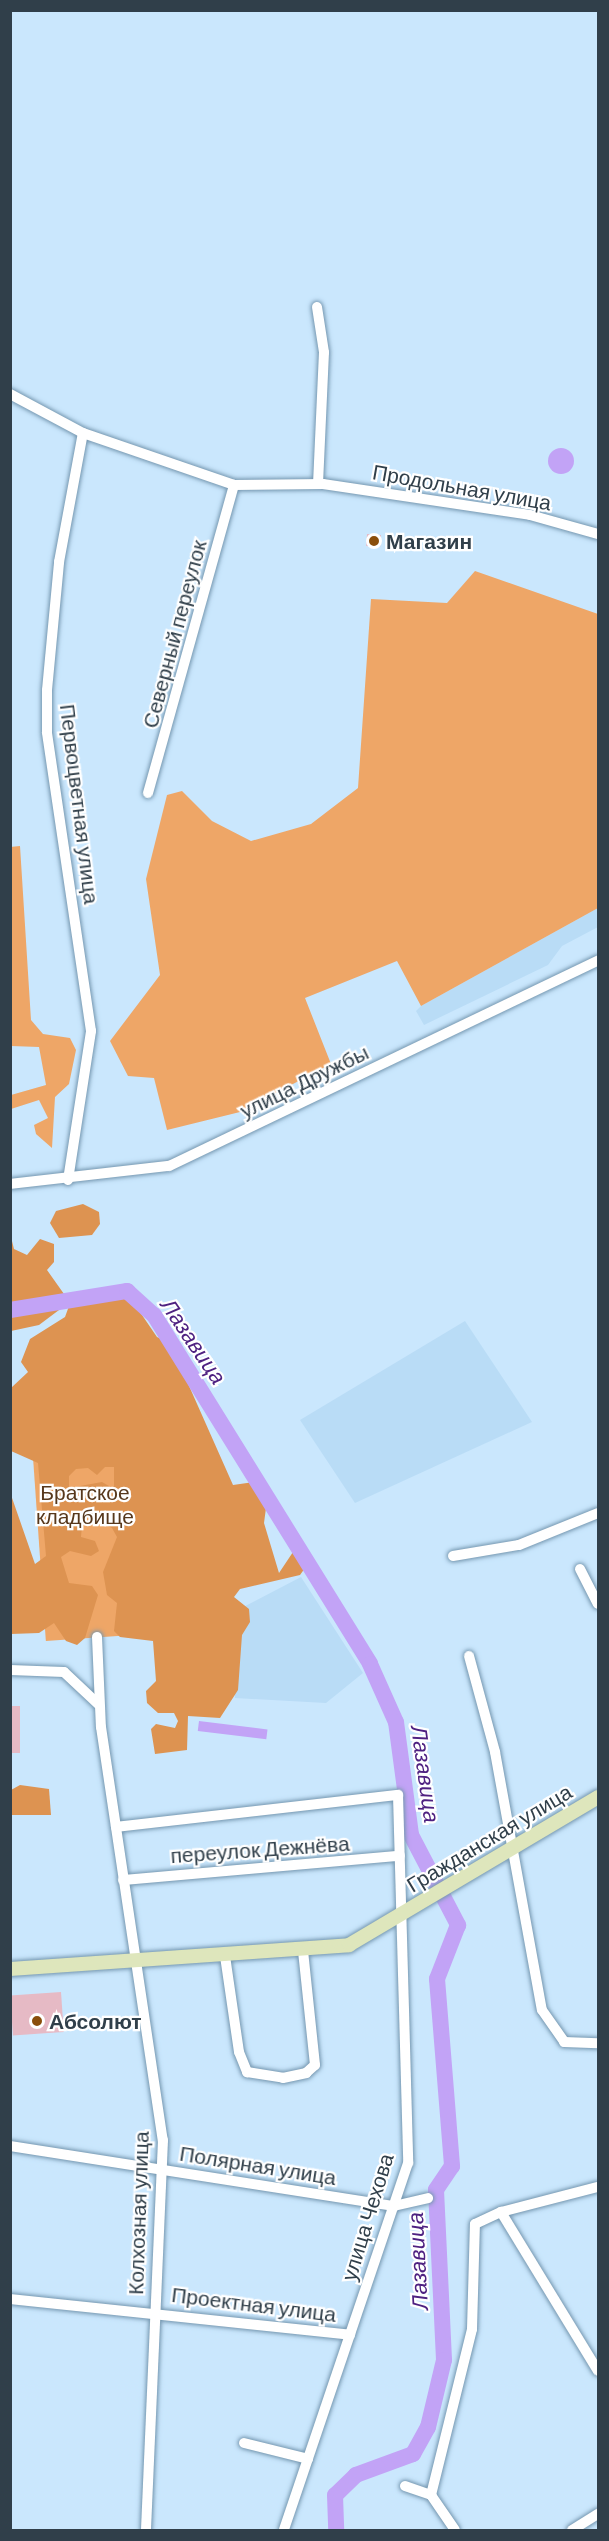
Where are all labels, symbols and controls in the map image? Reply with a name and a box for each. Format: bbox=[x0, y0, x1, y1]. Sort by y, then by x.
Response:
street label: Продольная улица bbox=[371, 459, 553, 515]
place label: Магазин bbox=[386, 528, 472, 554]
marker: Магазин bbox=[367, 534, 381, 548]
street label: Северный переулок bbox=[137, 537, 211, 731]
street label: Первоцветная улица bbox=[55, 703, 105, 905]
street label: улица Дружбы bbox=[236, 1039, 372, 1123]
water label: Лазавица bbox=[156, 1293, 232, 1389]
park label: Братское кладбище bbox=[36, 1479, 134, 1529]
water label: Лазавица bbox=[406, 1724, 446, 1824]
street label: Гражданская улица bbox=[402, 1779, 576, 1897]
street label: переулок Дежнёва bbox=[170, 1830, 350, 1868]
place label: Абсолют bbox=[49, 2008, 142, 2034]
marker: Абсолют bbox=[30, 2014, 44, 2028]
street label: Колхозная улица bbox=[123, 2131, 153, 2295]
street label: Полярная улица bbox=[178, 2140, 338, 2190]
street label: улица Чехова bbox=[336, 2150, 398, 2284]
water label: Лазавица bbox=[401, 2211, 433, 2311]
street label: Проектная улица bbox=[170, 2281, 338, 2327]

